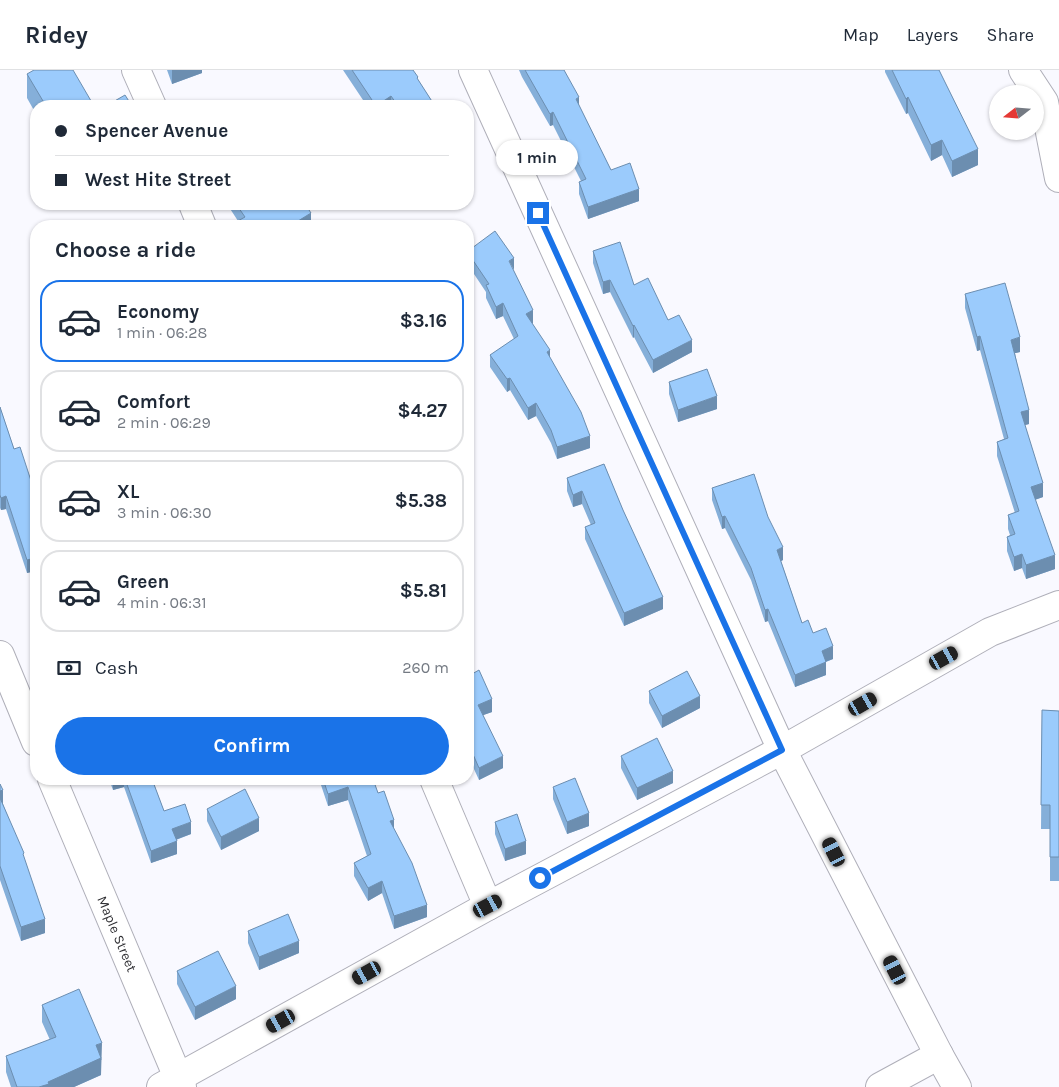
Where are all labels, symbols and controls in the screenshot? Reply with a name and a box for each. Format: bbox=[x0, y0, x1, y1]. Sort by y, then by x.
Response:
text: Ridey bbox=[25, 21, 88, 49]
text: Map bbox=[843, 24, 879, 46]
text: Layers bbox=[907, 24, 959, 46]
text: Share bbox=[987, 24, 1034, 46]
north arrow bbox=[989, 85, 1044, 140]
map controls bbox=[989, 85, 1044, 140]
text: Spencer Avenue bbox=[85, 120, 228, 142]
callout: 1 min bbox=[497, 140, 579, 176]
text: 1 min bbox=[517, 148, 557, 167]
text: West Hite Street bbox=[85, 169, 231, 191]
route end bbox=[527, 202, 549, 224]
text: Choose a ride bbox=[55, 237, 196, 263]
icon: car bbox=[57, 299, 102, 344]
text: Economy bbox=[117, 301, 199, 323]
text: $3.16 bbox=[400, 310, 447, 332]
text: 1 min · 06:28 bbox=[117, 323, 207, 342]
icon: car bbox=[57, 389, 102, 434]
text: Comfort bbox=[117, 391, 191, 413]
text: $4.27 bbox=[398, 400, 447, 422]
text: 2 min · 06:29 bbox=[117, 413, 211, 432]
icon: car bbox=[57, 479, 102, 524]
text: XL bbox=[117, 481, 139, 503]
text: $5.38 bbox=[395, 490, 447, 512]
text: 3 min · 06:30 bbox=[117, 503, 211, 522]
icon: car bbox=[57, 569, 102, 614]
text: Green bbox=[117, 571, 169, 593]
text: $5.81 bbox=[400, 580, 447, 602]
text: 4 min · 06:31 bbox=[117, 593, 207, 612]
car bbox=[927, 644, 960, 672]
icon: cash bbox=[55, 654, 83, 682]
text: Cash bbox=[95, 657, 139, 679]
text: 260 m bbox=[402, 658, 449, 677]
car bbox=[846, 690, 879, 718]
button: Confirm bbox=[55, 717, 449, 775]
car bbox=[820, 835, 847, 869]
route start bbox=[529, 867, 551, 889]
car bbox=[471, 892, 504, 920]
street label: Maple Street bbox=[94, 893, 141, 974]
car bbox=[881, 953, 908, 987]
car bbox=[350, 959, 383, 987]
car bbox=[264, 1007, 297, 1035]

